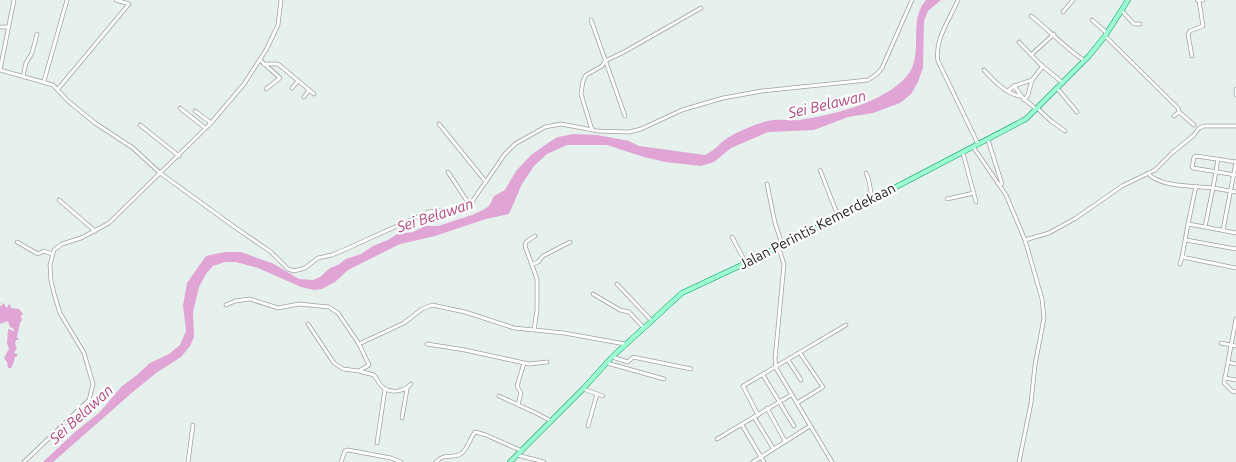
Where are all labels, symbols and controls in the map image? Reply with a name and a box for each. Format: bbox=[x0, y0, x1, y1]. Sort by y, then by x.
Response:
water label: Sei Belawan bbox=[785, 87, 868, 121]
street label: Jalan Perintis Kemerdekaan bbox=[736, 180, 898, 272]
water label: Sei Belawan bbox=[394, 195, 475, 236]
water label: Sei Belawan bbox=[45, 381, 116, 448]

